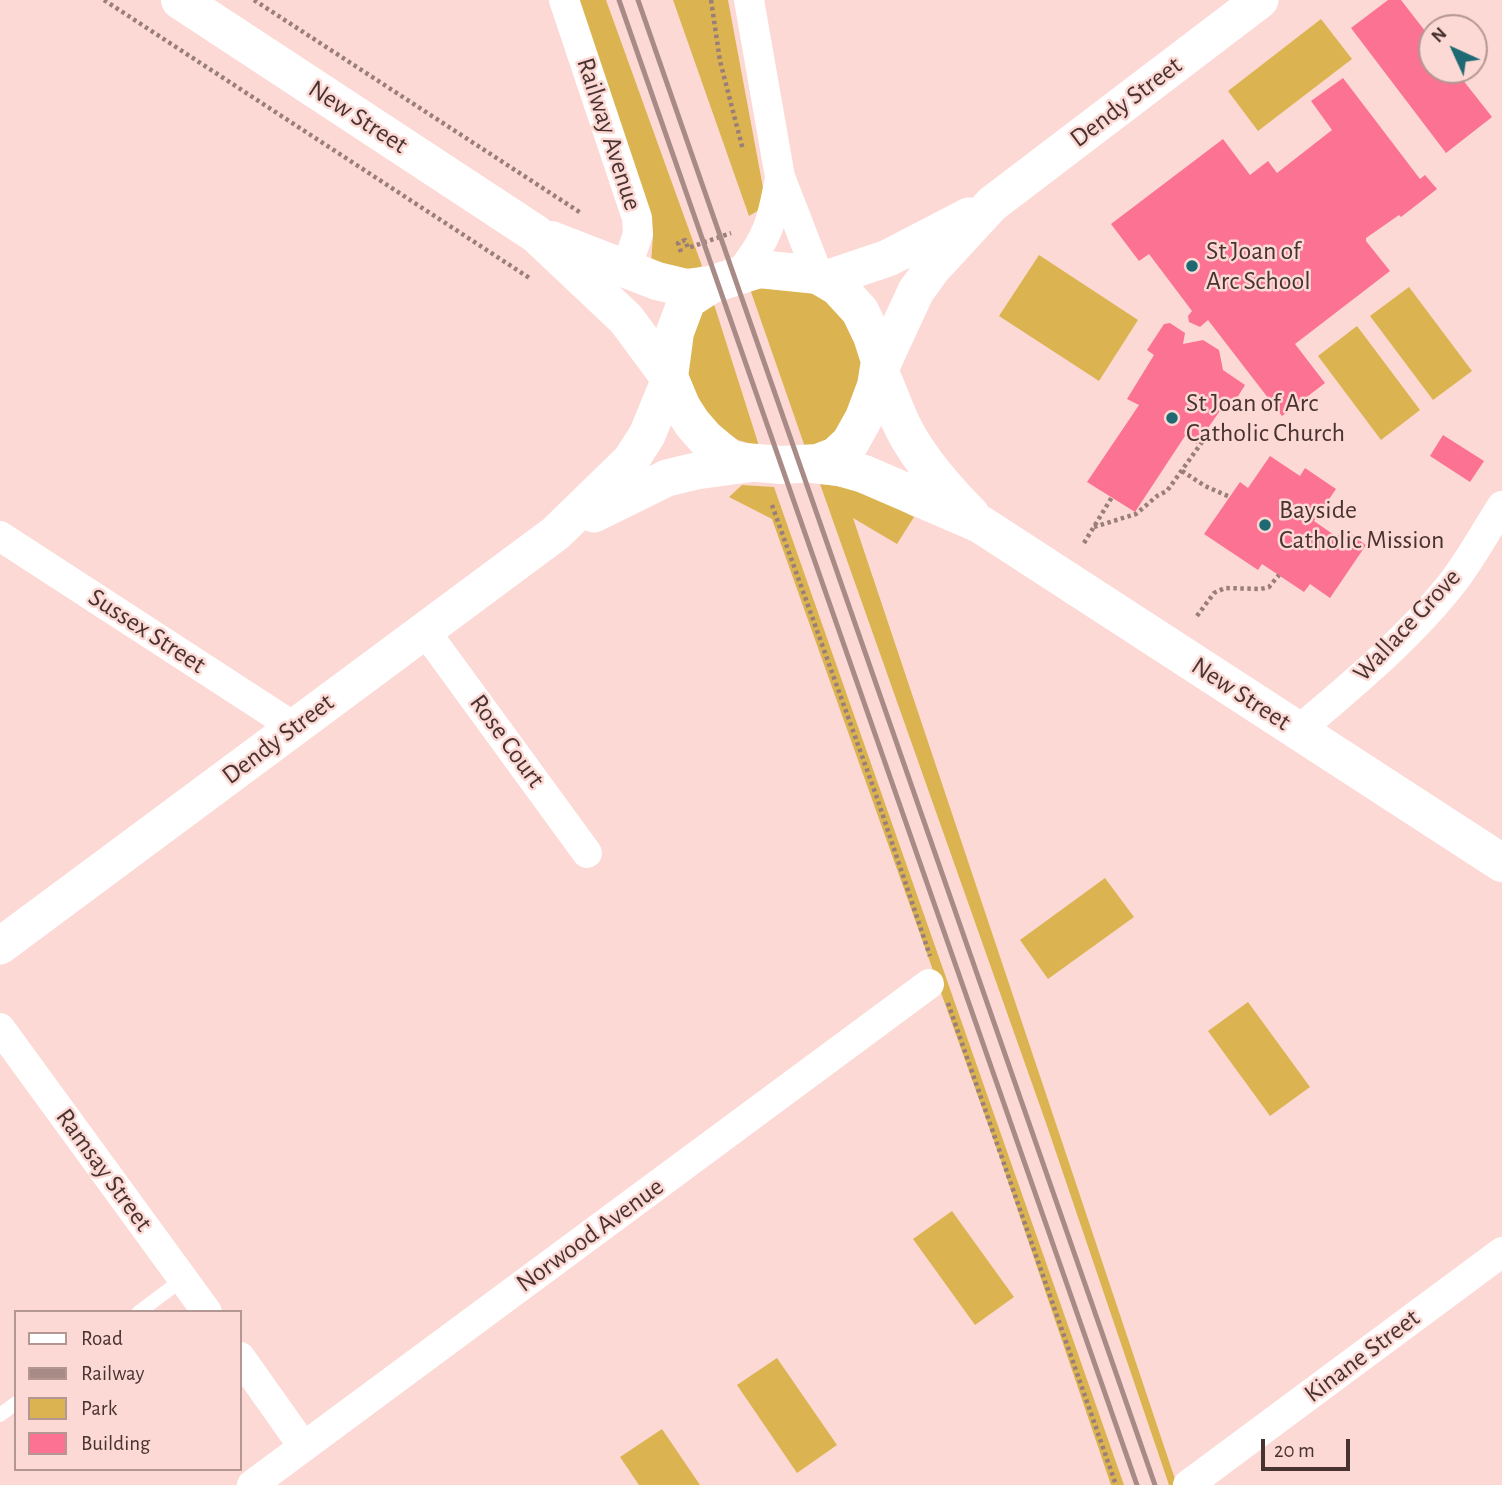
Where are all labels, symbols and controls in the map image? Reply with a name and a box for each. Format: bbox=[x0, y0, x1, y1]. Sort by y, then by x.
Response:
north arrow bbox=[1418, 14, 1488, 84]
text: N bbox=[1428, 24, 1451, 47]
street label: Dendy Street bbox=[1064, 50, 1188, 154]
street label: Railway Avenue bbox=[570, 54, 648, 214]
street label: New Street bbox=[302, 73, 414, 161]
place label: St Joan of Arc School bbox=[1206, 235, 1311, 296]
marker: St Joan of Arc School bbox=[1184, 258, 1200, 274]
place label: St Joan of Arc Catholic Church bbox=[1186, 387, 1345, 448]
marker: St Joan of Arc Catholic Church bbox=[1164, 410, 1180, 426]
place label: Bayside Catholic Mission bbox=[1279, 494, 1444, 556]
marker: Bayside Catholic Mission bbox=[1257, 517, 1273, 533]
street label: Wallace Grove bbox=[1347, 562, 1467, 688]
street label: Sussex Street bbox=[82, 582, 212, 680]
street label: New Street bbox=[1185, 650, 1297, 738]
street label: Dendy Street bbox=[216, 687, 340, 791]
street label: Rose Court bbox=[463, 688, 551, 794]
street label: Ramsay Street bbox=[49, 1102, 159, 1238]
street label: Norwood Avenue bbox=[510, 1171, 670, 1299]
street label: Kinane Street bbox=[1298, 1302, 1426, 1410]
legend bbox=[14, 1310, 242, 1471]
text: Road bbox=[81, 1328, 123, 1349]
text: Railway bbox=[81, 1363, 144, 1384]
text: Park bbox=[81, 1398, 117, 1419]
scale bar bbox=[1264, 1426, 1353, 1470]
text: Building bbox=[81, 1433, 150, 1454]
text: 20 m bbox=[1274, 1440, 1315, 1461]

